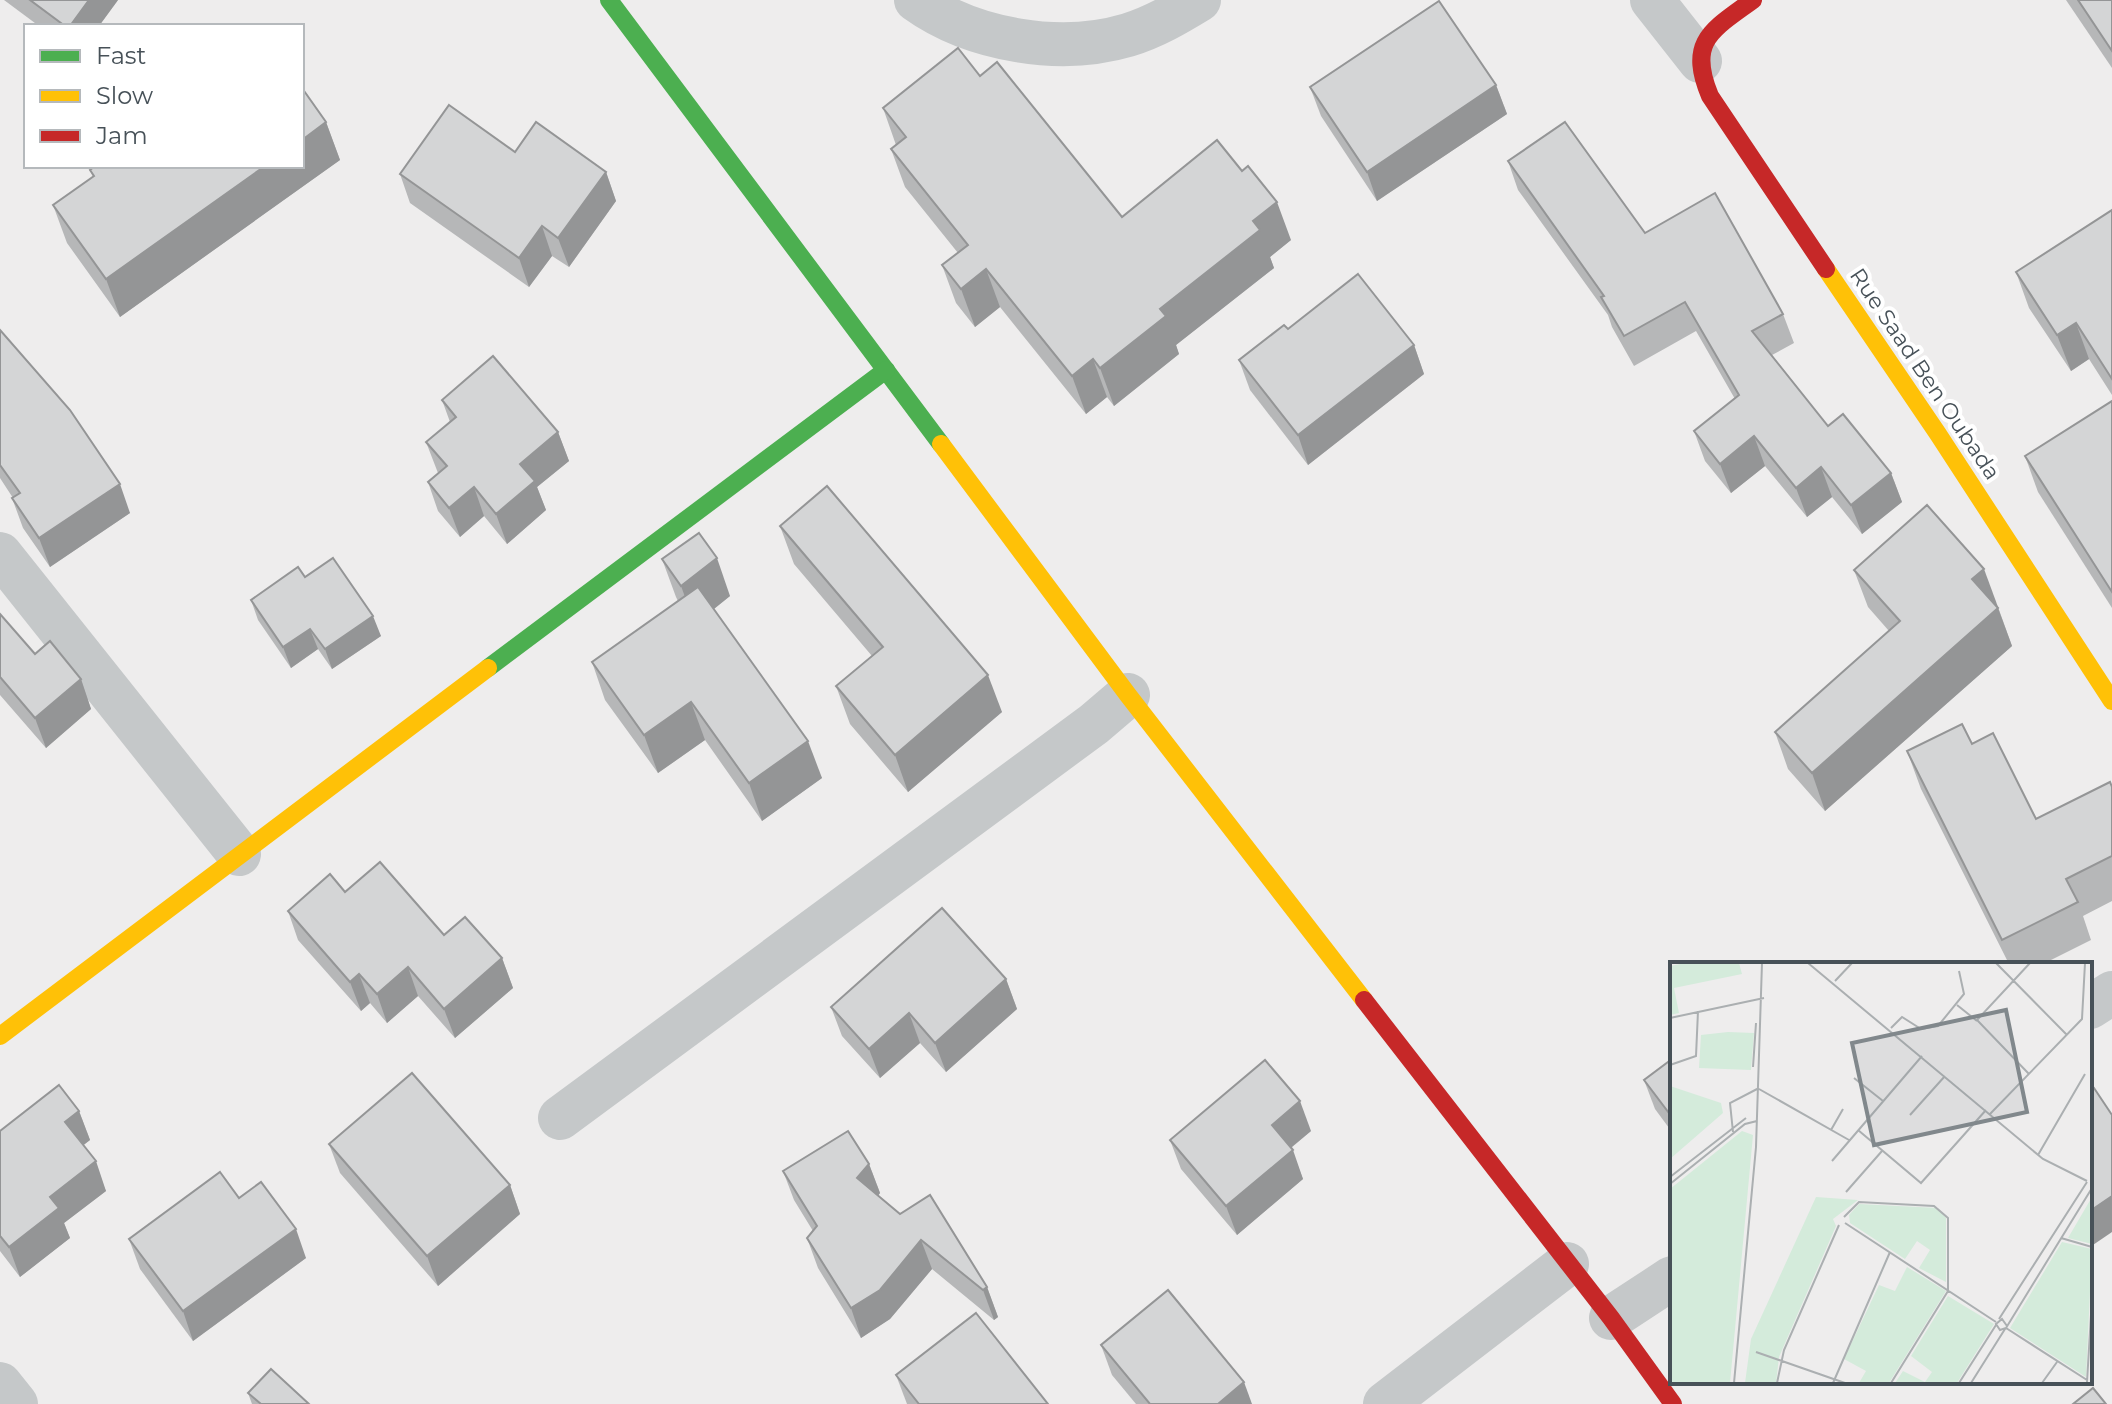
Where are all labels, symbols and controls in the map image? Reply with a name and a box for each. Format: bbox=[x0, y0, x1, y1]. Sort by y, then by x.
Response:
legend bbox=[24, 24, 304, 168]
text: Fast bbox=[96, 41, 147, 70]
text: Slow bbox=[96, 81, 153, 110]
text: Jam bbox=[95, 121, 148, 150]
street label: Rue Saad Ben Oubada bbox=[1844, 263, 2006, 485]
inset map bbox=[1670, 962, 2092, 1384]

